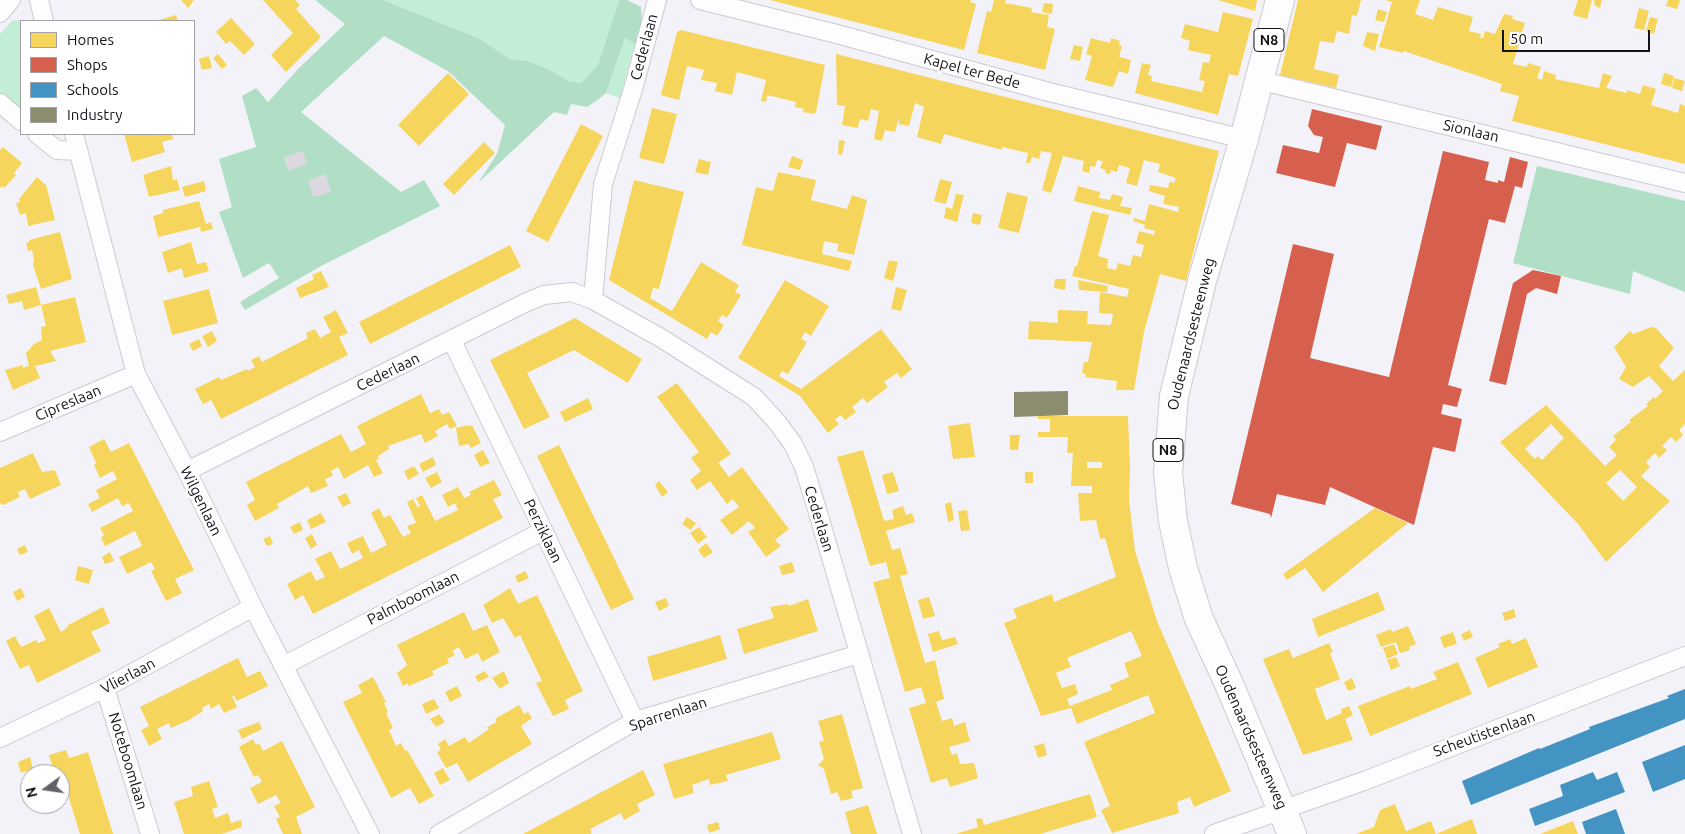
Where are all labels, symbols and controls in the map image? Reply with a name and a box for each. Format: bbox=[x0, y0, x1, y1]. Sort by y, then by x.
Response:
street label: Cederlaan bbox=[626, 12, 662, 82]
legend bbox=[20, 20, 195, 135]
scale bar bbox=[1505, 20, 1652, 52]
road number: N8 bbox=[1254, 28, 1284, 52]
text: 50 m bbox=[1510, 30, 1543, 47]
text: Homes bbox=[67, 31, 114, 48]
street label: Kapel ter Bede bbox=[922, 49, 1022, 93]
text: Shops bbox=[67, 56, 108, 73]
text: Schools bbox=[67, 81, 118, 98]
text: Industry bbox=[67, 106, 122, 123]
street label: Sionlaan bbox=[1441, 116, 1501, 146]
street label: Oudenaardsesteenweg bbox=[1163, 256, 1219, 412]
street label: Cederlaan bbox=[353, 349, 423, 395]
street label: Cipreslaan bbox=[32, 381, 104, 425]
road number: N8 bbox=[1153, 438, 1183, 462]
street label: Wilgenlaan bbox=[176, 463, 226, 539]
street label: Cederlaan bbox=[800, 484, 838, 554]
street label: Perziklaan bbox=[520, 496, 566, 566]
street label: Palmboomlaan bbox=[364, 567, 462, 629]
street label: Vlierlaan bbox=[98, 654, 158, 698]
street label: Oudenaardsesteenweg bbox=[1211, 662, 1291, 812]
street label: Sparrenlaan bbox=[627, 693, 709, 735]
street label: Scheutistenlaan bbox=[1431, 707, 1537, 761]
street label: Noteboomlaan bbox=[105, 710, 151, 812]
north arrow bbox=[20, 764, 70, 814]
text: N bbox=[22, 785, 40, 799]

